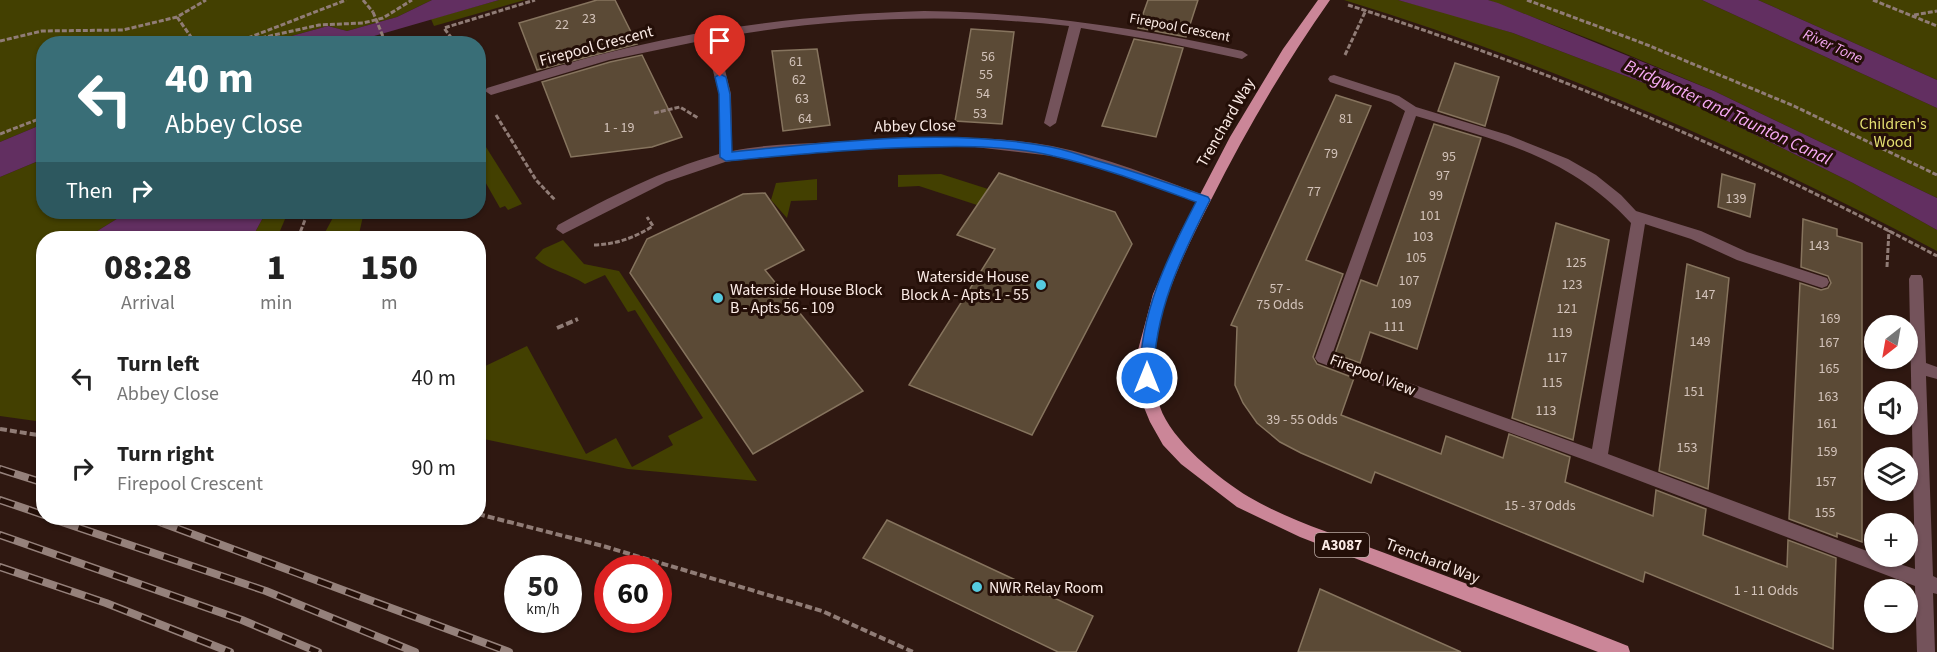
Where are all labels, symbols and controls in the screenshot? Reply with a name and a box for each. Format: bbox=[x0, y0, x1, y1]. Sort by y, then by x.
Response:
street label: Firepool Crescent bbox=[1128, 8, 1232, 48]
house number: 23 bbox=[582, 9, 596, 29]
house number: 22 bbox=[555, 15, 569, 35]
pin bbox=[694, 15, 745, 77]
street label: Firepool Crescent bbox=[537, 20, 656, 72]
icon: arrive bbox=[703, 24, 736, 57]
water label: River Tone bbox=[1800, 24, 1866, 69]
house number: 56 bbox=[981, 47, 995, 67]
text: 40 m bbox=[165, 49, 254, 109]
house number: 61 bbox=[789, 52, 803, 72]
water label: Bridgwater and Taunton Canal bbox=[1620, 53, 1836, 172]
icon: left bbox=[66, 60, 144, 138]
house number: 55 bbox=[979, 65, 993, 85]
house number: 62 bbox=[792, 70, 806, 90]
street label: Trenchard Way bbox=[1192, 74, 1260, 171]
house number: 54 bbox=[976, 84, 990, 104]
house number: 63 bbox=[795, 89, 809, 109]
house number: 53 bbox=[973, 104, 987, 124]
text: Abbey Close bbox=[165, 105, 303, 144]
house number: 64 bbox=[798, 109, 812, 129]
house number: 81 bbox=[1339, 109, 1353, 129]
park label: Children's Wood bbox=[1859, 113, 1927, 153]
street label: Abbey Close bbox=[874, 114, 956, 138]
house number: 1 - 19 bbox=[604, 118, 634, 138]
house number: 79 bbox=[1324, 144, 1338, 164]
house number: 95 bbox=[1442, 147, 1456, 167]
house number: 97 bbox=[1436, 166, 1450, 186]
icon: right bbox=[125, 174, 158, 207]
text: Then bbox=[66, 175, 113, 207]
house number: 77 bbox=[1307, 182, 1321, 202]
house number: 99 bbox=[1429, 186, 1443, 206]
house number: 139 bbox=[1726, 189, 1746, 209]
house number: 101 bbox=[1420, 206, 1440, 226]
house number: 103 bbox=[1413, 227, 1433, 247]
house number: 143 bbox=[1809, 236, 1829, 256]
text: 08:28 bbox=[104, 242, 192, 293]
text: 1 bbox=[267, 242, 286, 293]
text: 150 bbox=[360, 242, 418, 293]
house number: 105 bbox=[1406, 248, 1426, 268]
house number: 125 bbox=[1566, 253, 1586, 273]
place label: Waterside House Block A - Apts 1 - 55 bbox=[901, 266, 1029, 306]
house number: 107 bbox=[1399, 271, 1419, 291]
house number: 123 bbox=[1562, 275, 1582, 295]
marker: Waterside House Block A - Apts 1 - 55 bbox=[1034, 278, 1048, 292]
place label: Waterside House Block B - Apts 56 - 109 bbox=[730, 279, 883, 319]
house number: 57 - 75 Odds bbox=[1256, 279, 1304, 315]
house number: 147 bbox=[1695, 285, 1715, 305]
text: Arrival bbox=[121, 289, 175, 317]
text: min bbox=[260, 289, 292, 317]
text: m bbox=[381, 289, 397, 317]
marker: Waterside House Block B - Apts 56 - 109 bbox=[711, 291, 725, 305]
house number: 109 bbox=[1391, 294, 1411, 314]
house number: 121 bbox=[1557, 299, 1577, 319]
house number: 169 bbox=[1820, 309, 1840, 329]
north arrow bbox=[1864, 315, 1918, 369]
map controls bbox=[1864, 315, 1918, 633]
house number: 111 bbox=[1384, 317, 1404, 337]
house number: 119 bbox=[1552, 323, 1572, 343]
house number: 149 bbox=[1690, 332, 1710, 352]
house number: 167 bbox=[1819, 333, 1839, 353]
position arrow bbox=[1115, 346, 1179, 410]
text: Turn left bbox=[117, 348, 199, 380]
street label: Firepool View bbox=[1327, 348, 1419, 402]
house number: 117 bbox=[1547, 348, 1567, 368]
house number: 165 bbox=[1819, 359, 1839, 379]
icon: left bbox=[66, 362, 99, 395]
text: 40 m bbox=[411, 362, 456, 394]
house number: 115 bbox=[1542, 373, 1562, 393]
text: Abbey Close bbox=[117, 380, 219, 408]
button: sound bbox=[1864, 381, 1918, 435]
house number: 151 bbox=[1684, 382, 1704, 402]
house number: 163 bbox=[1818, 387, 1838, 407]
house number: 113 bbox=[1536, 401, 1556, 421]
house number: 39 - 55 Odds bbox=[1266, 410, 1338, 430]
house number: 161 bbox=[1817, 414, 1837, 434]
text: Turn right bbox=[117, 438, 214, 470]
house number: 153 bbox=[1677, 438, 1697, 458]
house number: 159 bbox=[1817, 442, 1837, 462]
button: layers bbox=[1864, 447, 1918, 501]
icon: right bbox=[66, 452, 99, 485]
text: 90 m bbox=[411, 452, 456, 484]
text: Firepool Crescent bbox=[117, 470, 263, 498]
house number: 157 bbox=[1816, 472, 1836, 492]
house number: 15 - 37 Odds bbox=[1504, 496, 1576, 516]
house number: 155 bbox=[1815, 503, 1835, 523]
button: + bbox=[1864, 513, 1918, 567]
road number: A3087 bbox=[1315, 533, 1369, 557]
street label: Trenchard Way bbox=[1382, 533, 1483, 589]
speed limit sign: 60 bbox=[594, 555, 672, 633]
text: 50 bbox=[527, 565, 559, 608]
place label: NWR Relay Room bbox=[989, 577, 1103, 599]
button: − bbox=[1864, 579, 1918, 633]
marker: NWR Relay Room bbox=[970, 580, 984, 594]
house number: 1 - 11 Odds bbox=[1734, 581, 1798, 601]
text: km/h bbox=[526, 599, 560, 620]

